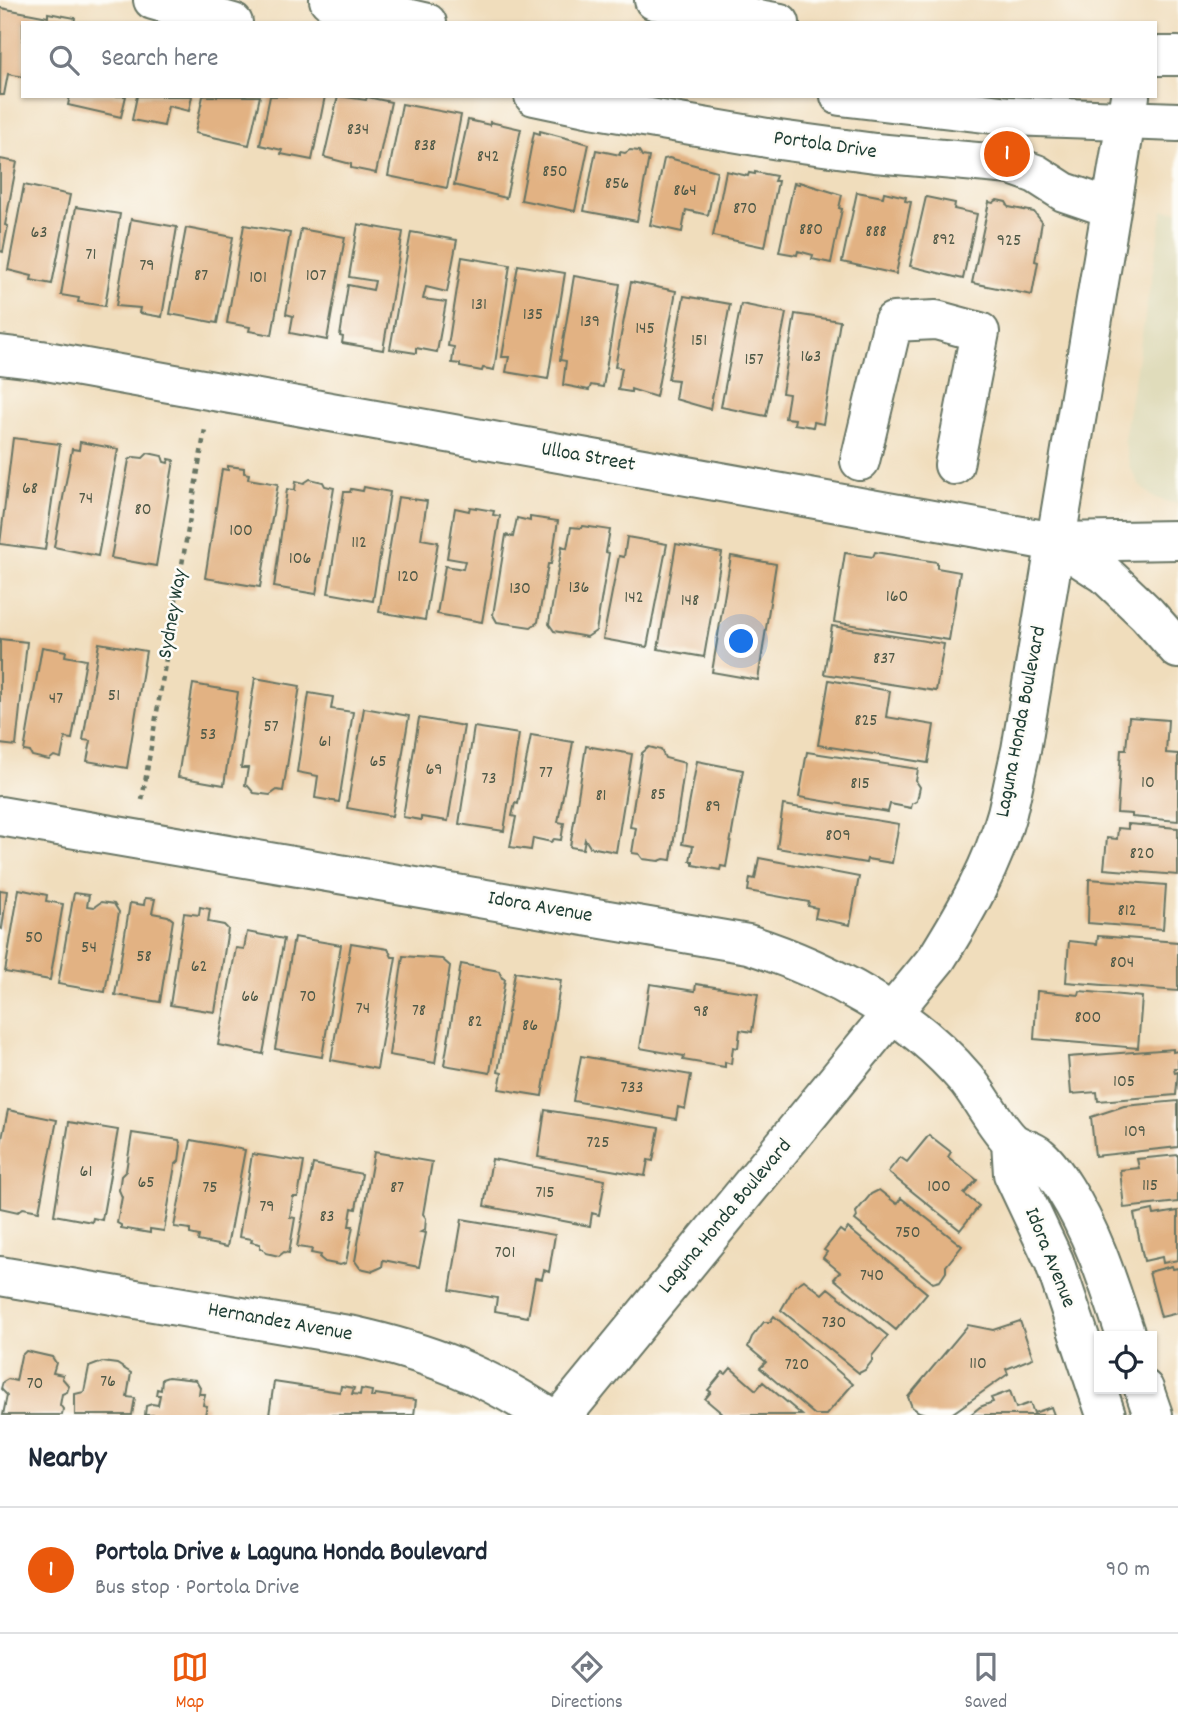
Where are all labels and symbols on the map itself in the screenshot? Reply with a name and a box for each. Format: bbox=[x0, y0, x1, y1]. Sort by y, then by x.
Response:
house number: 834 bbox=[347, 118, 369, 143]
street label: Portola Drive bbox=[771, 124, 879, 168]
pin: 1 bbox=[984, 128, 1030, 180]
house number: 838 bbox=[414, 134, 436, 159]
house number: 842 bbox=[477, 145, 499, 170]
house number: 850 bbox=[542, 160, 568, 185]
house number: 856 bbox=[605, 172, 629, 197]
house number: 864 bbox=[673, 179, 697, 204]
house number: 870 bbox=[733, 197, 757, 222]
house number: 880 bbox=[799, 218, 823, 243]
house number: 888 bbox=[865, 220, 887, 245]
house number: 63 bbox=[31, 221, 47, 246]
house number: 892 bbox=[932, 228, 956, 253]
house number: 925 bbox=[997, 229, 1021, 254]
house number: 71 bbox=[86, 243, 96, 268]
house number: 79 bbox=[139, 254, 155, 279]
house number: 87 bbox=[194, 264, 208, 289]
house number: 107 bbox=[306, 264, 326, 289]
house number: 101 bbox=[249, 266, 267, 291]
house number: 131 bbox=[471, 293, 487, 318]
house number: 135 bbox=[523, 303, 543, 328]
house number: 139 bbox=[580, 310, 600, 335]
house number: 145 bbox=[635, 317, 655, 342]
house number: 151 bbox=[691, 329, 707, 354]
house number: 163 bbox=[801, 345, 821, 370]
house number: 157 bbox=[744, 348, 764, 373]
street label: Ulloa Street bbox=[539, 435, 638, 481]
house number: 68 bbox=[22, 477, 38, 502]
house number: 74 bbox=[79, 487, 93, 512]
house number: 80 bbox=[134, 498, 152, 523]
house number: 100 bbox=[229, 519, 253, 544]
house number: 112 bbox=[351, 531, 367, 556]
house number: 106 bbox=[289, 547, 311, 572]
house number: 120 bbox=[397, 565, 419, 590]
street label: Sydney Way bbox=[151, 566, 197, 661]
house number: 136 bbox=[569, 576, 589, 601]
house number: 130 bbox=[509, 577, 531, 602]
house number: 160 bbox=[886, 585, 908, 610]
house number: 142 bbox=[624, 586, 644, 611]
house number: 148 bbox=[681, 589, 699, 614]
your location bbox=[724, 624, 758, 658]
street label: Laguna Honda Boulevard bbox=[989, 624, 1055, 820]
house number: 837 bbox=[873, 647, 895, 672]
house number: 51 bbox=[108, 684, 120, 709]
house number: 47 bbox=[49, 687, 63, 712]
house number: 825 bbox=[854, 709, 878, 734]
house number: 57 bbox=[263, 715, 279, 740]
house number: 53 bbox=[200, 723, 216, 748]
house number: 61 bbox=[319, 730, 331, 755]
house number: 65 bbox=[369, 750, 387, 775]
house number: 69 bbox=[425, 758, 443, 783]
house number: 77 bbox=[539, 761, 553, 786]
house number: 73 bbox=[482, 767, 496, 792]
house number: 10 bbox=[1141, 771, 1155, 796]
house number: 815 bbox=[850, 772, 870, 797]
house number: 85 bbox=[650, 783, 666, 808]
house number: 81 bbox=[595, 784, 607, 809]
house number: 89 bbox=[705, 795, 721, 820]
house number: 809 bbox=[825, 824, 851, 849]
house number: 820 bbox=[1130, 842, 1154, 867]
street label: Idora Avenue bbox=[485, 884, 595, 932]
house number: 812 bbox=[1117, 899, 1137, 924]
house number: 50 bbox=[25, 926, 43, 951]
house number: 54 bbox=[81, 936, 97, 961]
house number: 58 bbox=[136, 945, 152, 970]
house number: 804 bbox=[1110, 951, 1134, 976]
house number: 62 bbox=[191, 955, 207, 980]
house number: 66 bbox=[241, 985, 259, 1010]
house number: 70 bbox=[300, 985, 316, 1010]
house number: 74 bbox=[356, 997, 370, 1022]
house number: 78 bbox=[412, 999, 426, 1024]
house number: 98 bbox=[693, 1000, 709, 1025]
house number: 800 bbox=[1075, 1006, 1101, 1031]
house number: 82 bbox=[467, 1010, 483, 1035]
house number: 86 bbox=[522, 1014, 538, 1039]
house number: 105 bbox=[1113, 1070, 1135, 1095]
house number: 733 bbox=[621, 1076, 643, 1101]
house number: 109 bbox=[1124, 1120, 1146, 1145]
house number: 725 bbox=[586, 1131, 610, 1156]
street label: Laguna Honda Boulevard bbox=[652, 1133, 800, 1301]
house number: 61 bbox=[80, 1160, 92, 1185]
house number: 65 bbox=[137, 1171, 155, 1196]
house number: 115 bbox=[1142, 1174, 1158, 1199]
house number: 100 bbox=[927, 1175, 951, 1200]
house number: 75 bbox=[202, 1176, 218, 1201]
house number: 87 bbox=[390, 1176, 404, 1201]
house number: 715 bbox=[535, 1181, 555, 1206]
house number: 79 bbox=[259, 1195, 275, 1220]
street label: Idora Avenue bbox=[1015, 1203, 1083, 1313]
house number: 83 bbox=[319, 1205, 335, 1230]
house number: 750 bbox=[895, 1221, 921, 1246]
house number: 701 bbox=[495, 1241, 515, 1266]
house number: 740 bbox=[860, 1264, 884, 1289]
street label: Hernandez Avenue bbox=[205, 1296, 355, 1350]
house number: 730 bbox=[822, 1311, 846, 1336]
house number: 110 bbox=[969, 1352, 987, 1377]
house number: 720 bbox=[785, 1353, 809, 1378]
house number: 76 bbox=[100, 1370, 116, 1395]
house number: 70 bbox=[27, 1372, 43, 1397]

